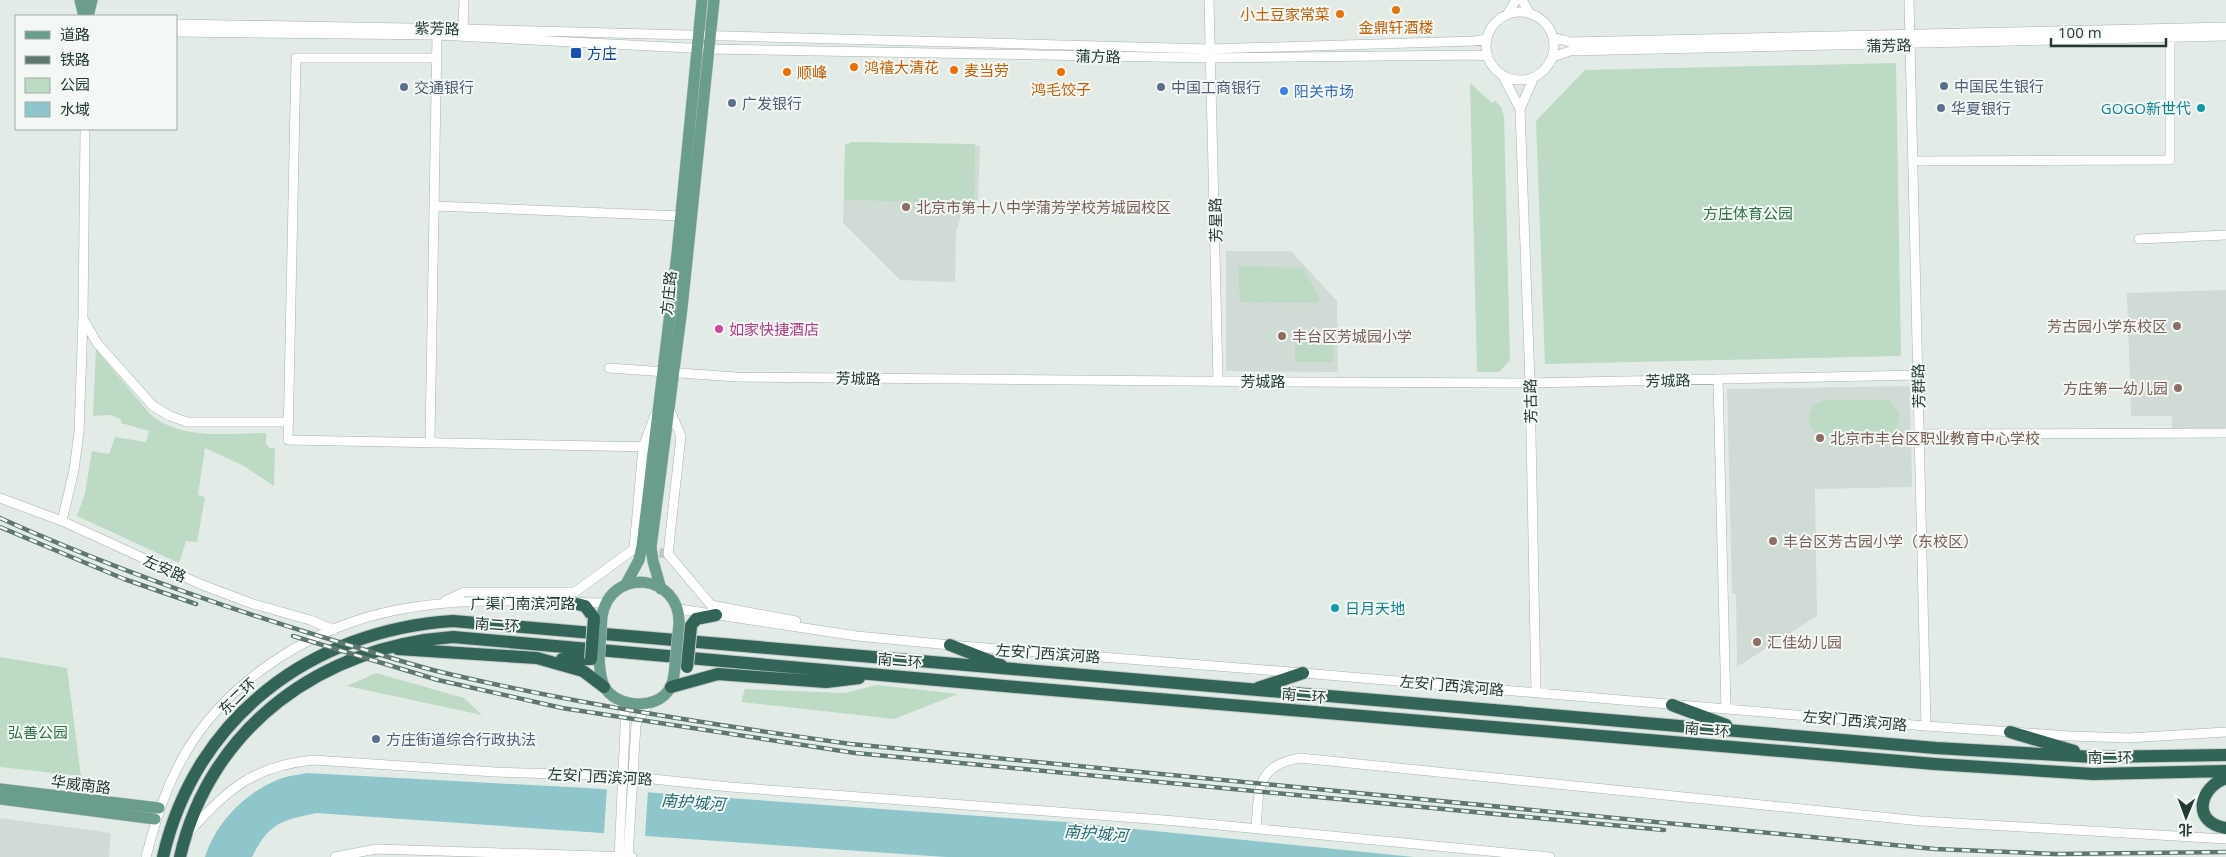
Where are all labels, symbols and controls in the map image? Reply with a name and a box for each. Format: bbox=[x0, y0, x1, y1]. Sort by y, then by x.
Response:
place label: 小土豆家常菜 bbox=[1240, 4, 1330, 24]
marker: 金鼎轩酒楼 bbox=[1390, 4, 1402, 16]
marker: 小土豆家常菜 bbox=[1334, 8, 1346, 20]
legend bbox=[15, 15, 178, 130]
scale bar bbox=[2051, 15, 2166, 47]
place label: 金鼎轩酒楼 bbox=[1358, 17, 1434, 37]
street label: 紫芳路 bbox=[414, 18, 460, 38]
text: 100 m bbox=[2058, 22, 2102, 42]
text: 道路 bbox=[60, 24, 90, 44]
street label: 蒲芳路 bbox=[1866, 35, 1912, 55]
place label: 方庄 bbox=[587, 43, 617, 63]
marker: 方庄 bbox=[569, 46, 583, 60]
street label: 蒲方路 bbox=[1075, 46, 1121, 66]
text: 铁路 bbox=[60, 49, 90, 69]
place label: 鸿禧大清花 bbox=[864, 57, 939, 77]
place label: 麦当劳 bbox=[964, 60, 1009, 80]
marker: 鸿禧大清花 bbox=[848, 61, 860, 73]
place label: 顺峰 bbox=[797, 62, 827, 82]
marker: 麦当劳 bbox=[948, 64, 960, 76]
marker: 顺峰 bbox=[781, 66, 793, 78]
marker: 鸿毛饺子 bbox=[1055, 66, 1067, 78]
text: 公园 bbox=[60, 74, 90, 94]
place label: 中国民生银行 bbox=[1954, 76, 2044, 96]
place label: 交通银行 bbox=[414, 77, 474, 97]
place label: 中国工商银行 bbox=[1171, 77, 1261, 97]
place label: 鸿毛饺子 bbox=[1031, 79, 1091, 99]
marker: 中国民生银行 bbox=[1938, 80, 1950, 92]
marker: 交通银行 bbox=[398, 81, 410, 93]
marker: 中国工商银行 bbox=[1155, 81, 1167, 93]
place label: 阳关市场 bbox=[1294, 81, 1354, 101]
marker: 阳关市场 bbox=[1278, 85, 1290, 97]
place label: 广发银行 bbox=[742, 93, 802, 113]
marker: 广发银行 bbox=[726, 97, 738, 109]
place label: 华夏银行 bbox=[1951, 98, 2011, 118]
place label: GOGO新世代 bbox=[2101, 98, 2191, 118]
text: 水域 bbox=[60, 99, 90, 119]
marker: 华夏银行 bbox=[1935, 102, 1947, 114]
marker: GOGO新世代 bbox=[2195, 102, 2207, 114]
place label: 北京市第十八中学蒲芳学校芳城园校区 bbox=[916, 197, 1171, 217]
street label: 芳星路 bbox=[1205, 197, 1225, 243]
marker: 北京市第十八中学蒲芳学校芳城园校区 bbox=[900, 201, 912, 213]
park label: 方庄体育公园 bbox=[1703, 203, 1793, 223]
street label: 方庄路 bbox=[656, 270, 680, 316]
place label: 芳古园小学东校区 bbox=[2047, 316, 2167, 336]
place label: 如家快捷酒店 bbox=[729, 319, 819, 339]
marker: 芳古园小学东校区 bbox=[2171, 320, 2183, 332]
marker: 如家快捷酒店 bbox=[713, 323, 725, 335]
place label: 丰台区芳城园小学 bbox=[1292, 326, 1412, 346]
marker: 丰台区芳城园小学 bbox=[1276, 330, 1288, 342]
street label: 芳群路 bbox=[1908, 363, 1928, 409]
street label: 芳城路 bbox=[835, 368, 881, 388]
street label: 芳城路 bbox=[1645, 370, 1691, 390]
street label: 芳城路 bbox=[1240, 371, 1286, 391]
street label: 芳古路 bbox=[1520, 378, 1540, 424]
place label: 方庄第一幼儿园 bbox=[2063, 378, 2168, 398]
marker: 方庄第一幼儿园 bbox=[2172, 382, 2184, 394]
place label: 北京市丰台区职业教育中心学校 bbox=[1830, 428, 2040, 448]
marker: 北京市丰台区职业教育中心学校 bbox=[1814, 432, 1826, 444]
place label: 丰台区芳古园小学（东校区） bbox=[1783, 531, 1978, 551]
marker: 丰台区芳古园小学（东校区） bbox=[1767, 535, 1779, 547]
street label: 左安路 bbox=[140, 550, 190, 586]
street label: 广渠门南滨河路 bbox=[470, 593, 576, 613]
place label: 日月天地 bbox=[1345, 598, 1405, 618]
marker: 日月天地 bbox=[1329, 602, 1341, 614]
street label: 南二环 bbox=[474, 612, 520, 636]
place label: 汇佳幼儿园 bbox=[1767, 632, 1842, 652]
marker: 汇佳幼儿园 bbox=[1751, 636, 1763, 648]
street label: 左安门西滨河路 bbox=[995, 639, 1101, 667]
street label: 南二环 bbox=[877, 648, 923, 672]
street label: 左安门西滨河路 bbox=[1399, 670, 1505, 700]
street label: 东二环 bbox=[214, 673, 260, 719]
street label: 南二环 bbox=[1281, 683, 1327, 707]
street label: 左安门西滨河路 bbox=[1802, 705, 1908, 735]
street label: 南二环 bbox=[1684, 717, 1730, 741]
park label: 弘善公园 bbox=[8, 722, 68, 742]
place label: 方庄街道综合行政执法 bbox=[386, 729, 536, 749]
marker: 方庄街道综合行政执法 bbox=[370, 733, 382, 745]
street label: 南二环 bbox=[2087, 747, 2133, 767]
street label: 左安门西滨河路 bbox=[547, 763, 653, 789]
street label: 华威南路 bbox=[50, 770, 112, 798]
water label: 南护城河 bbox=[660, 789, 729, 815]
north arrow bbox=[2161, 792, 2211, 842]
water label: 南护城河 bbox=[1063, 820, 1132, 846]
text: 北 bbox=[2179, 821, 2193, 840]

